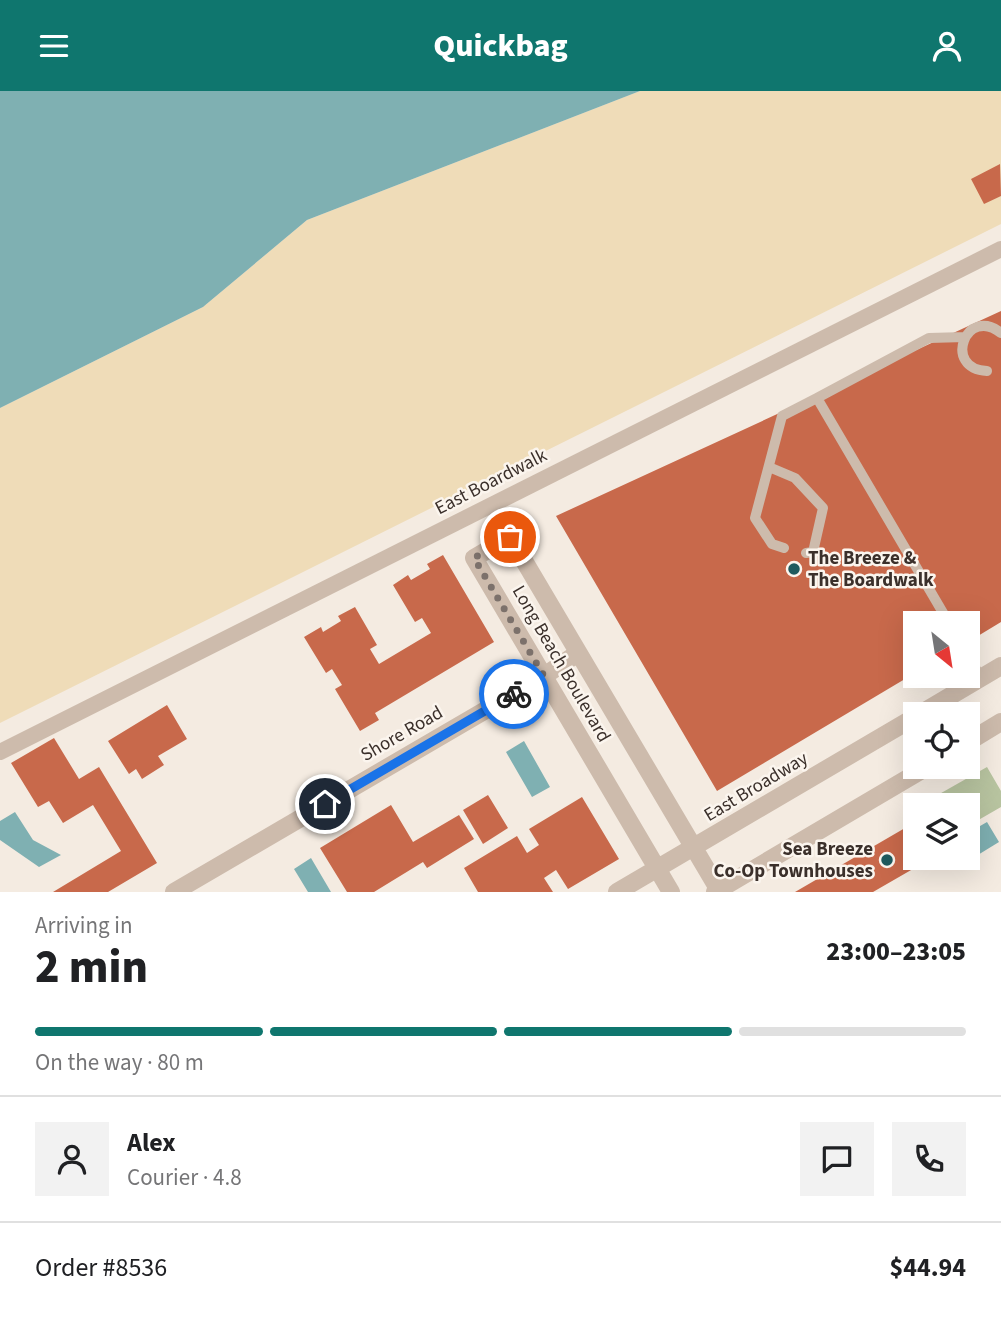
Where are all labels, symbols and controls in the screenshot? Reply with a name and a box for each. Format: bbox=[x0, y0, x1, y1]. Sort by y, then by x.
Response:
text: Quickbag bbox=[433, 23, 568, 69]
icon: menu bbox=[35, 27, 73, 65]
icon: person bbox=[928, 27, 966, 65]
street label: East Boardwalk bbox=[430, 442, 552, 522]
pin bbox=[480, 507, 540, 567]
icon: bag bbox=[491, 518, 529, 556]
place label: The Breeze & The Boardwalk bbox=[808, 545, 934, 594]
marker: The Breeze & The Boardwalk bbox=[786, 561, 802, 577]
street label: Long Beach Boulevard bbox=[505, 581, 617, 747]
north arrow bbox=[903, 611, 980, 688]
map controls bbox=[903, 611, 980, 870]
courier bbox=[479, 659, 549, 729]
icon: bike bbox=[495, 675, 533, 713]
street label: Shore Road bbox=[356, 700, 448, 768]
button: locate bbox=[903, 702, 980, 779]
street label: East Broadway bbox=[699, 745, 813, 829]
pin bbox=[295, 774, 355, 834]
icon: home bbox=[306, 785, 344, 823]
button: layers bbox=[903, 793, 980, 870]
place label: Sea Breeze Co-Op Townhouses bbox=[713, 836, 873, 885]
marker: Sea Breeze Co-Op Townhouses bbox=[879, 852, 895, 868]
text: Arriving in bbox=[35, 909, 133, 942]
text: 23:00–23:05 bbox=[826, 933, 966, 970]
text: 2 min bbox=[35, 935, 148, 1000]
text: On the way · 80 m bbox=[35, 1046, 204, 1079]
button: person bbox=[35, 1122, 109, 1196]
button: chat bbox=[800, 1122, 874, 1196]
button: phone bbox=[892, 1122, 966, 1196]
text: Alex bbox=[127, 1124, 176, 1161]
text: Courier · 4.8 bbox=[127, 1161, 242, 1194]
text: Order #8536 bbox=[35, 1249, 167, 1286]
text: $44.94 bbox=[890, 1249, 966, 1286]

